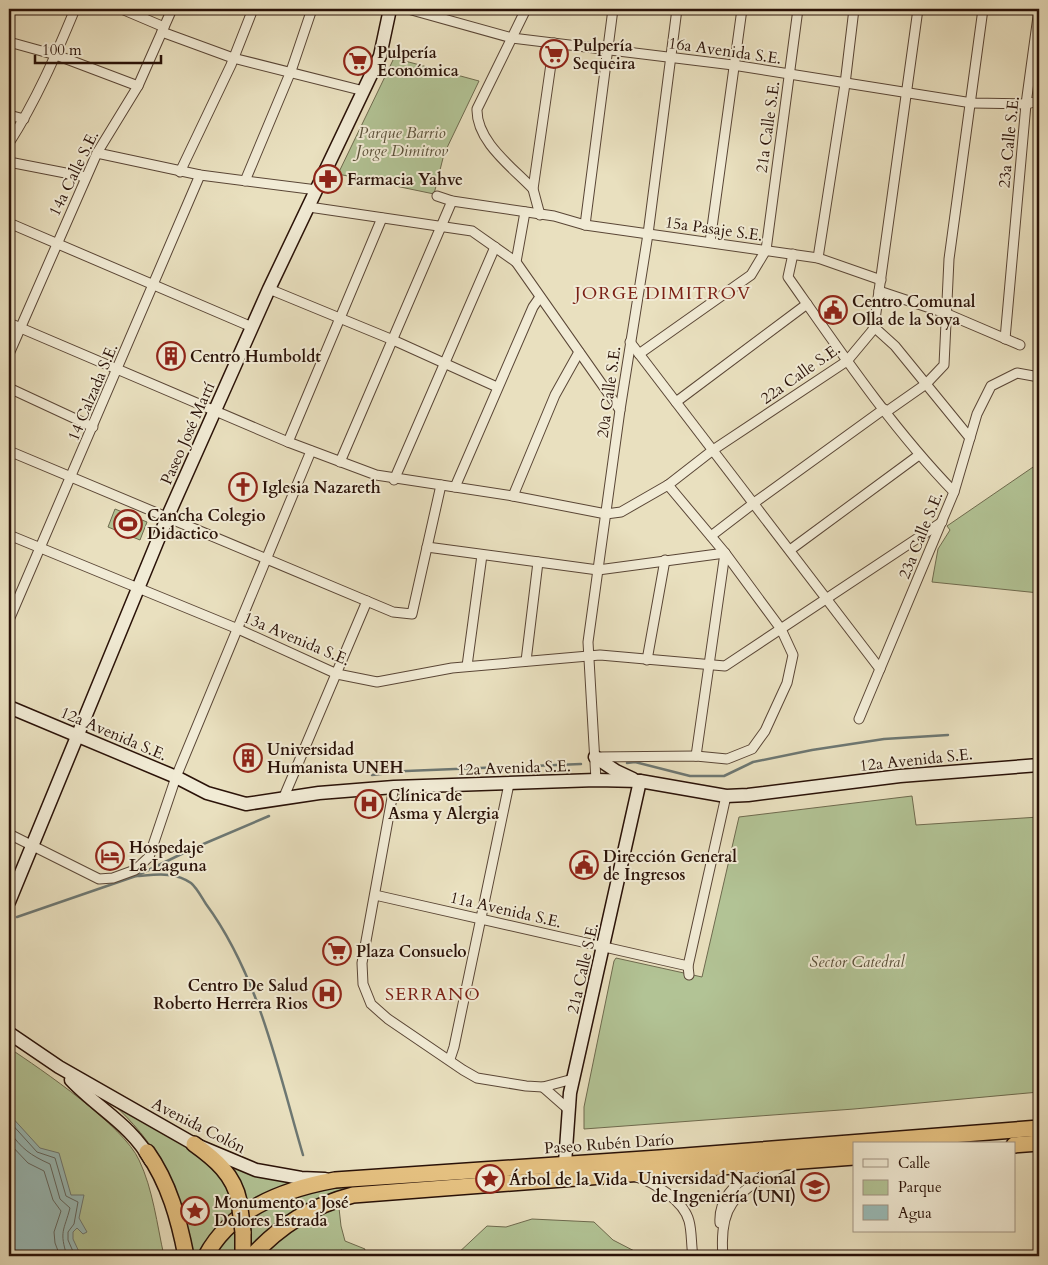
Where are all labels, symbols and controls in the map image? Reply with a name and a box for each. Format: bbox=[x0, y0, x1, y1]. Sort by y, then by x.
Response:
scale bar bbox=[35, 32, 161, 64]
street label: 16a Avenida S.E. bbox=[667, 32, 783, 70]
place label: Pulpería Sequeira bbox=[573, 35, 635, 75]
supermarket icon: Pulpería Sequeira bbox=[539, 39, 569, 69]
text: 100 m bbox=[42, 40, 82, 60]
place label: Pulpería Económica bbox=[377, 42, 459, 82]
supermarket icon: Pulpería Económica bbox=[343, 46, 373, 76]
street label: 21a Calle S.E. bbox=[751, 80, 785, 174]
street label: 23a Calle S.E. bbox=[993, 95, 1025, 189]
park label: Parque Barrio Jorge Dimitrov bbox=[352, 122, 449, 162]
street label: 14a Calle S.E. bbox=[44, 127, 104, 220]
pharmacy icon: Farmacia Yahve bbox=[313, 164, 343, 194]
place label: Farmacia Yahve bbox=[347, 169, 463, 191]
street label: 15a Pasaje S.E. bbox=[664, 211, 764, 247]
district label: JORGE DIMITROV bbox=[572, 281, 751, 306]
place label: Centro Comunal Olla de la Soya bbox=[852, 291, 976, 331]
public building icon: Centro Comunal Olla de la Soya bbox=[818, 295, 848, 325]
street label: 22a Calle S.E. bbox=[756, 338, 845, 409]
street label: 14 Calzada S.E. bbox=[63, 340, 123, 444]
building icon: Centro Humboldt bbox=[156, 341, 186, 371]
street label: 20a Calle S.E. bbox=[592, 345, 626, 439]
place label: Centro Humboldt bbox=[190, 346, 321, 368]
street label: Paseo José Martí bbox=[155, 378, 221, 488]
church icon: Iglesia Nazareth bbox=[228, 472, 258, 502]
place label: Iglesia Nazareth bbox=[262, 477, 381, 499]
street label: 23a Calle S.E. bbox=[893, 488, 948, 582]
place label: Cancha Colegio Didactico bbox=[147, 505, 266, 545]
sports icon: Cancha Colegio Didactico bbox=[113, 509, 143, 539]
street label: 13a Avenida S.E. bbox=[240, 607, 353, 671]
street label: 12a Avenida S.E. bbox=[57, 702, 170, 766]
place label: Universidad Humanista UNEH bbox=[267, 739, 404, 779]
building icon: Universidad Humanista UNEH bbox=[233, 743, 263, 773]
street label: 12a Avenida S.E. bbox=[858, 743, 974, 777]
street label: 12a Avenida S.E. bbox=[457, 755, 571, 781]
place label: Clínica de Asma y Alergia bbox=[388, 785, 499, 825]
hospital icon: Clínica de Asma y Alergia bbox=[354, 789, 384, 819]
place label: Hospedaje La Laguna bbox=[129, 837, 207, 877]
hotel icon: Hospedaje La Laguna bbox=[95, 841, 125, 871]
place label: Dirección General de Ingresos bbox=[603, 846, 737, 886]
public building icon: Dirección General de Ingresos bbox=[569, 850, 599, 880]
street label: 11a Avenida S.E. bbox=[448, 886, 564, 933]
street label: 21a Calle S.E. bbox=[562, 921, 604, 1016]
supermarket icon: Plaza Consuelo bbox=[322, 936, 352, 966]
place label: Plaza Consuelo bbox=[356, 941, 467, 963]
park label: Sector Catedral bbox=[809, 951, 905, 973]
place label: Centro De Salud Roberto Herrera Rios bbox=[153, 975, 308, 1015]
hospital icon: Centro De Salud Roberto Herrera Rios bbox=[312, 979, 342, 1009]
district label: SERRANO bbox=[385, 982, 481, 1007]
street label: Avenida Colón bbox=[148, 1093, 249, 1159]
street label: Paseo Rubén Darío bbox=[543, 1128, 675, 1160]
legend bbox=[853, 1142, 1016, 1232]
text: Calle bbox=[898, 1153, 931, 1173]
place icon: Árbol de la Vida bbox=[475, 1164, 505, 1194]
place label: Árbol de la Vida bbox=[509, 1168, 628, 1191]
place label: Universidad Nacional de Ingeniería (UNI) bbox=[638, 1168, 796, 1208]
school or university icon: Universidad Nacional de Ingeniería (UNI) bbox=[800, 1172, 830, 1202]
text: Parque bbox=[898, 1177, 942, 1197]
place label: Monumento a José Dolores Estrada bbox=[214, 1192, 349, 1232]
place icon: Monumento a José Dolores Estrada bbox=[180, 1196, 210, 1226]
text: Agua bbox=[898, 1203, 932, 1223]

